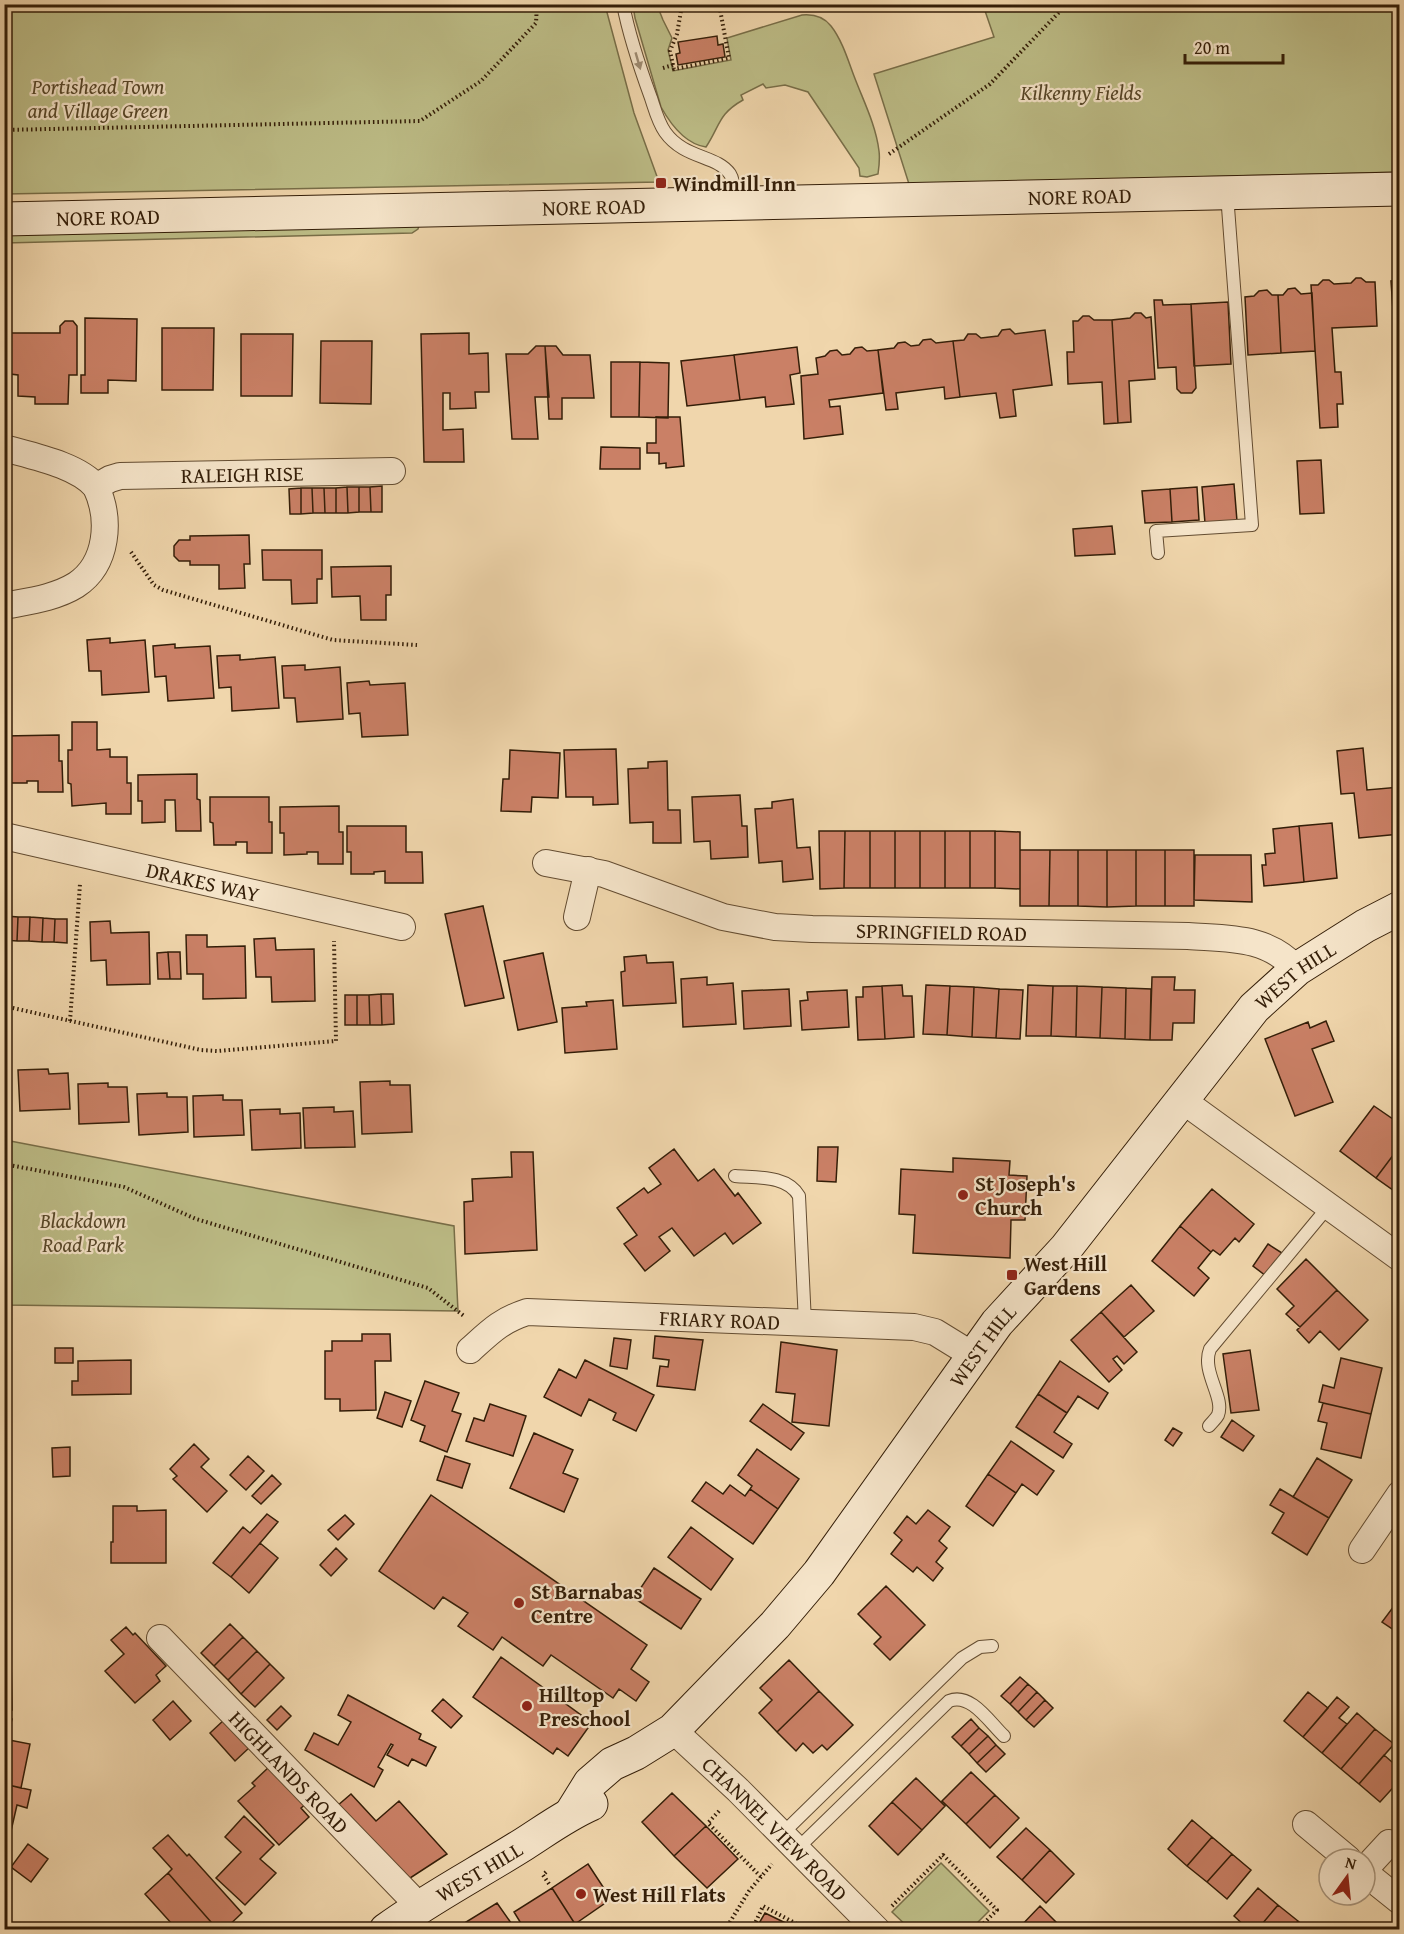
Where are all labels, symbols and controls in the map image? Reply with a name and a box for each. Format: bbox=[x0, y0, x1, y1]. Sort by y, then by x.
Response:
scale bar bbox=[1185, 27, 1282, 65]
text: 20 m bbox=[1194, 34, 1230, 61]
one-way arrow bbox=[634, 52, 643, 70]
park label: Portishead Town and Village Green bbox=[28, 71, 169, 126]
park label: Kilkenny Fields bbox=[1020, 77, 1142, 108]
place label: Windmill Inn bbox=[673, 168, 796, 199]
marker: Windmill Inn bbox=[654, 176, 668, 190]
street label: NORE ROAD bbox=[1028, 179, 1132, 212]
street label: NORE ROAD bbox=[542, 190, 646, 223]
street label: NORE ROAD bbox=[56, 200, 160, 233]
street label: RALEIGH RISE bbox=[181, 457, 304, 490]
street label: DRAKES WAY bbox=[143, 854, 263, 910]
street label: SPRINGFIELD ROAD bbox=[856, 914, 1027, 948]
street label: WEST HILL bbox=[1247, 933, 1341, 1016]
place label: St Joseph's Church bbox=[975, 1168, 1076, 1223]
marker: St Joseph's Church bbox=[956, 1188, 970, 1202]
park label: Blackdown Road Park bbox=[39, 1205, 126, 1260]
place label: West Hill Gardens bbox=[1024, 1248, 1108, 1303]
marker: West Hill Gardens bbox=[1005, 1268, 1019, 1282]
street label: WEST HILL bbox=[941, 1297, 1023, 1393]
street label: FRIARY ROAD bbox=[659, 1302, 781, 1337]
place label: St Barnabas Centre bbox=[531, 1576, 642, 1631]
marker: St Barnabas Centre bbox=[512, 1596, 526, 1610]
place label: Hilltop Preschool bbox=[539, 1679, 631, 1734]
marker: Hilltop Preschool bbox=[520, 1699, 534, 1713]
street label: HIGHLANDS ROAD bbox=[222, 1703, 356, 1840]
street label: CHANNEL VIEW ROAD bbox=[695, 1749, 855, 1908]
street label: WEST HILL bbox=[430, 1833, 528, 1909]
north arrow bbox=[1317, 1847, 1377, 1907]
text: N bbox=[1343, 1850, 1359, 1876]
place label: West Hill Flats bbox=[593, 1879, 726, 1910]
marker: West Hill Flats bbox=[574, 1887, 588, 1901]

